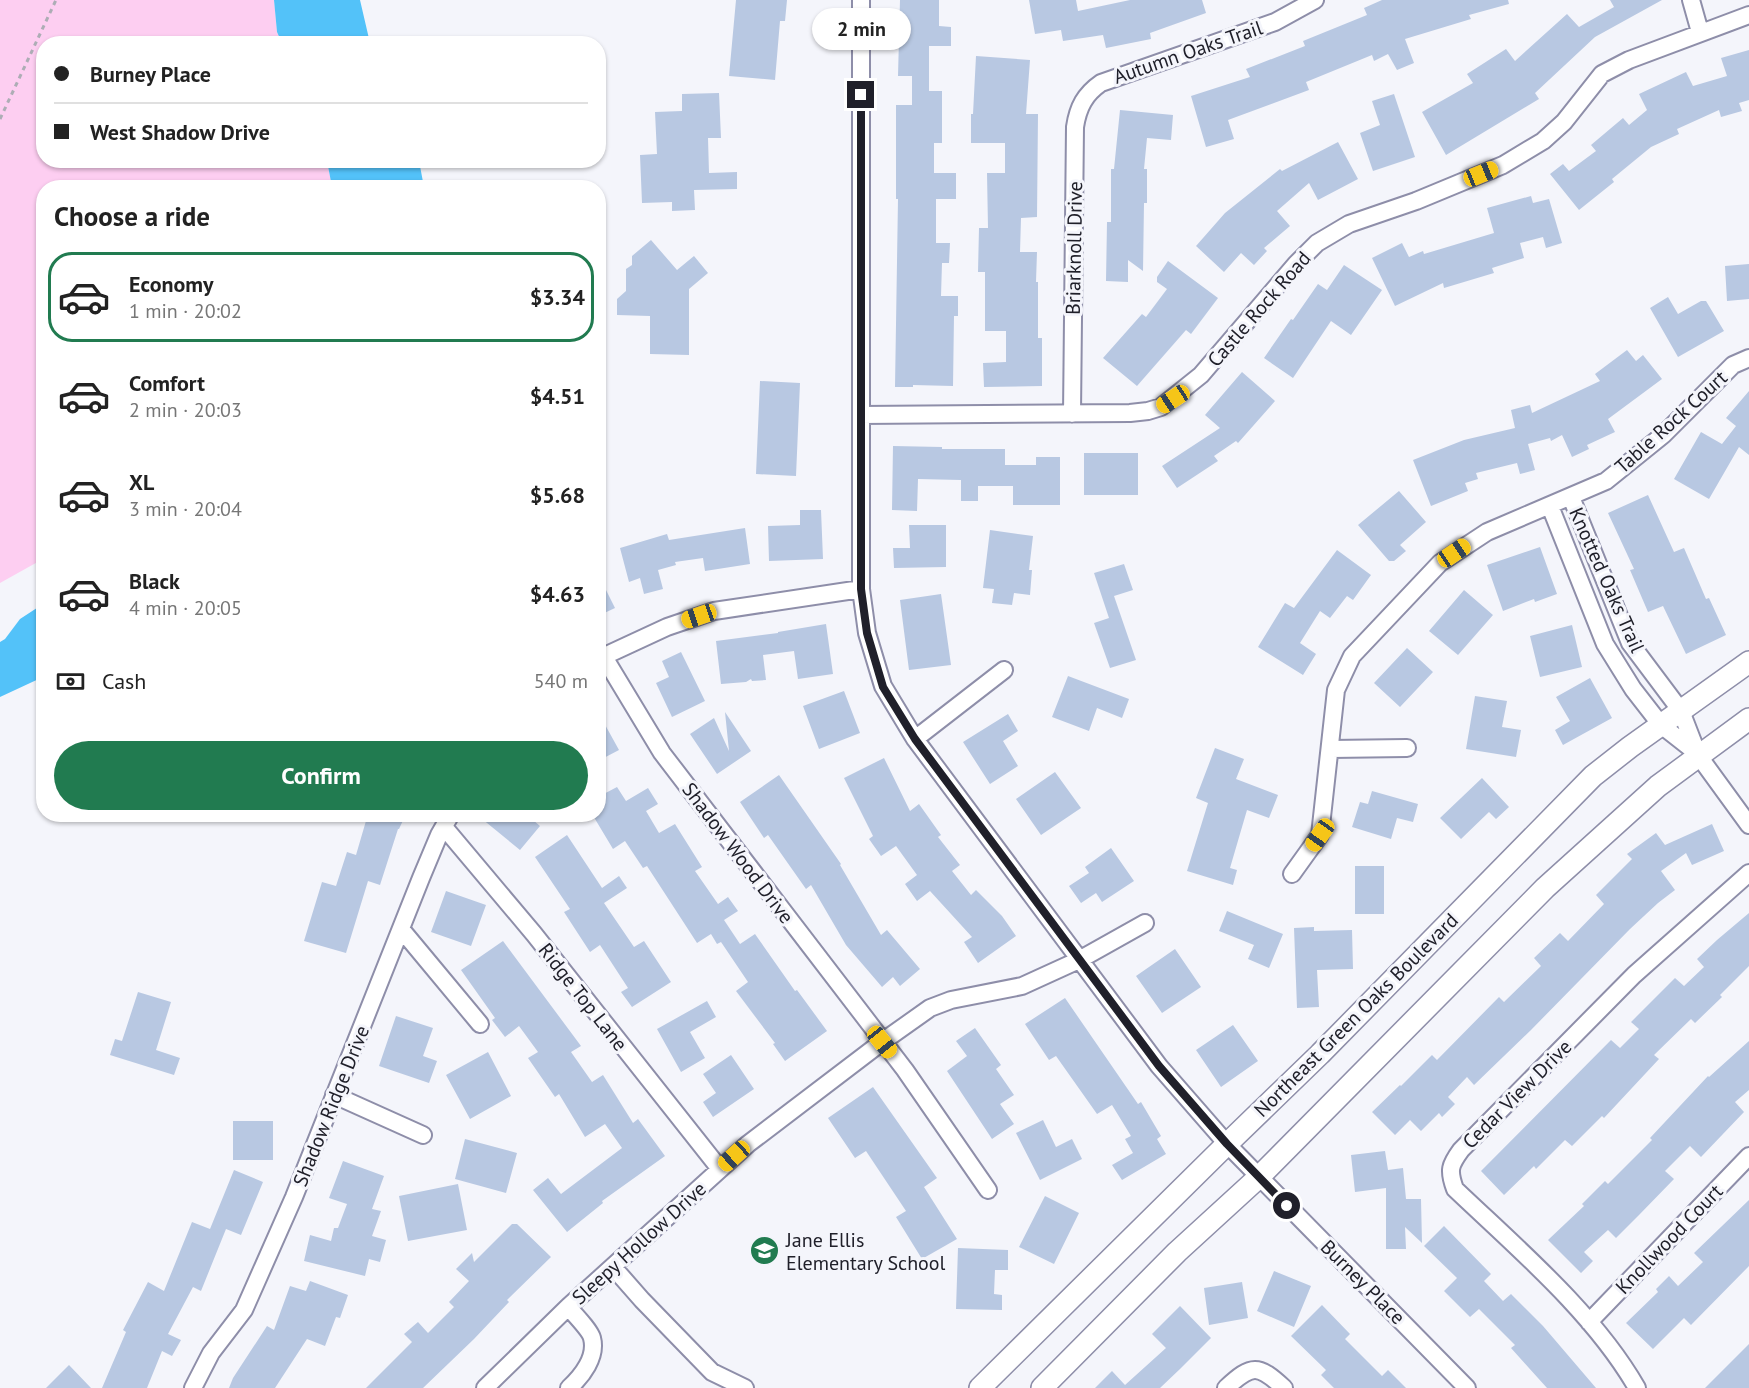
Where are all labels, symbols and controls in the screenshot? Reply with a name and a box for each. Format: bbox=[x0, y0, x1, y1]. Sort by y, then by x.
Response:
callout: 2 min bbox=[812, 8, 910, 50]
street label: Autumn Oaks Trail bbox=[1110, 14, 1266, 90]
text: 2 min bbox=[837, 16, 886, 42]
text: Burney Place bbox=[90, 60, 211, 88]
route end bbox=[847, 81, 874, 108]
text: West Shadow Drive bbox=[90, 118, 270, 146]
car bbox=[1461, 159, 1501, 189]
street label: Briarknoll Drive bbox=[1060, 181, 1088, 315]
text: Choose a ride bbox=[54, 199, 210, 233]
street label: Castle Rock Road bbox=[1202, 246, 1316, 372]
icon: car bbox=[57, 270, 111, 324]
text: Economy bbox=[129, 270, 213, 298]
text: $3.34 bbox=[530, 283, 585, 311]
text: 1 min · 20:02 bbox=[129, 298, 242, 324]
street label: Table Rock Court bbox=[1609, 365, 1733, 479]
icon: car bbox=[57, 369, 111, 423]
text: Comfort bbox=[129, 369, 205, 397]
text: $4.51 bbox=[530, 382, 585, 410]
car bbox=[1153, 382, 1193, 416]
text: 2 min · 20:03 bbox=[129, 397, 242, 423]
icon: car bbox=[57, 468, 111, 522]
text: XL bbox=[129, 468, 154, 496]
text: $5.68 bbox=[530, 481, 585, 509]
text: 3 min · 20:04 bbox=[129, 496, 242, 522]
street label: Knotted Oaks Trail bbox=[1563, 503, 1651, 657]
car bbox=[1434, 535, 1474, 571]
icon: car bbox=[57, 567, 111, 621]
text: Black bbox=[129, 567, 180, 595]
text: $4.63 bbox=[530, 580, 585, 608]
text: 4 min · 20:05 bbox=[129, 595, 242, 621]
car bbox=[679, 602, 719, 630]
icon: cash bbox=[54, 665, 87, 698]
text: Cash bbox=[102, 667, 146, 695]
text: 540 m bbox=[534, 668, 588, 694]
button: Confirm bbox=[54, 741, 588, 810]
street label: Shadow Wood Drive bbox=[676, 777, 800, 929]
car bbox=[1302, 815, 1338, 855]
street label: Northeast Green Oaks Boulevard bbox=[1248, 907, 1464, 1123]
street label: Ridge Top Lane bbox=[533, 938, 633, 1056]
street label: Shadow Ridge Drive bbox=[287, 1022, 375, 1190]
car bbox=[864, 1022, 900, 1062]
street label: Cedar View Drive bbox=[1457, 1034, 1577, 1154]
car bbox=[715, 1137, 753, 1175]
street label: Sleepy Hollow Drive bbox=[566, 1176, 712, 1310]
street label: Knollwood Court bbox=[1610, 1178, 1728, 1300]
route start bbox=[1273, 1192, 1300, 1219]
place label: Jane Ellis Elementary School bbox=[785, 1227, 946, 1276]
street label: Burney Place bbox=[1315, 1234, 1411, 1330]
school or university icon: Jane Ellis Elementary School bbox=[749, 1235, 781, 1267]

